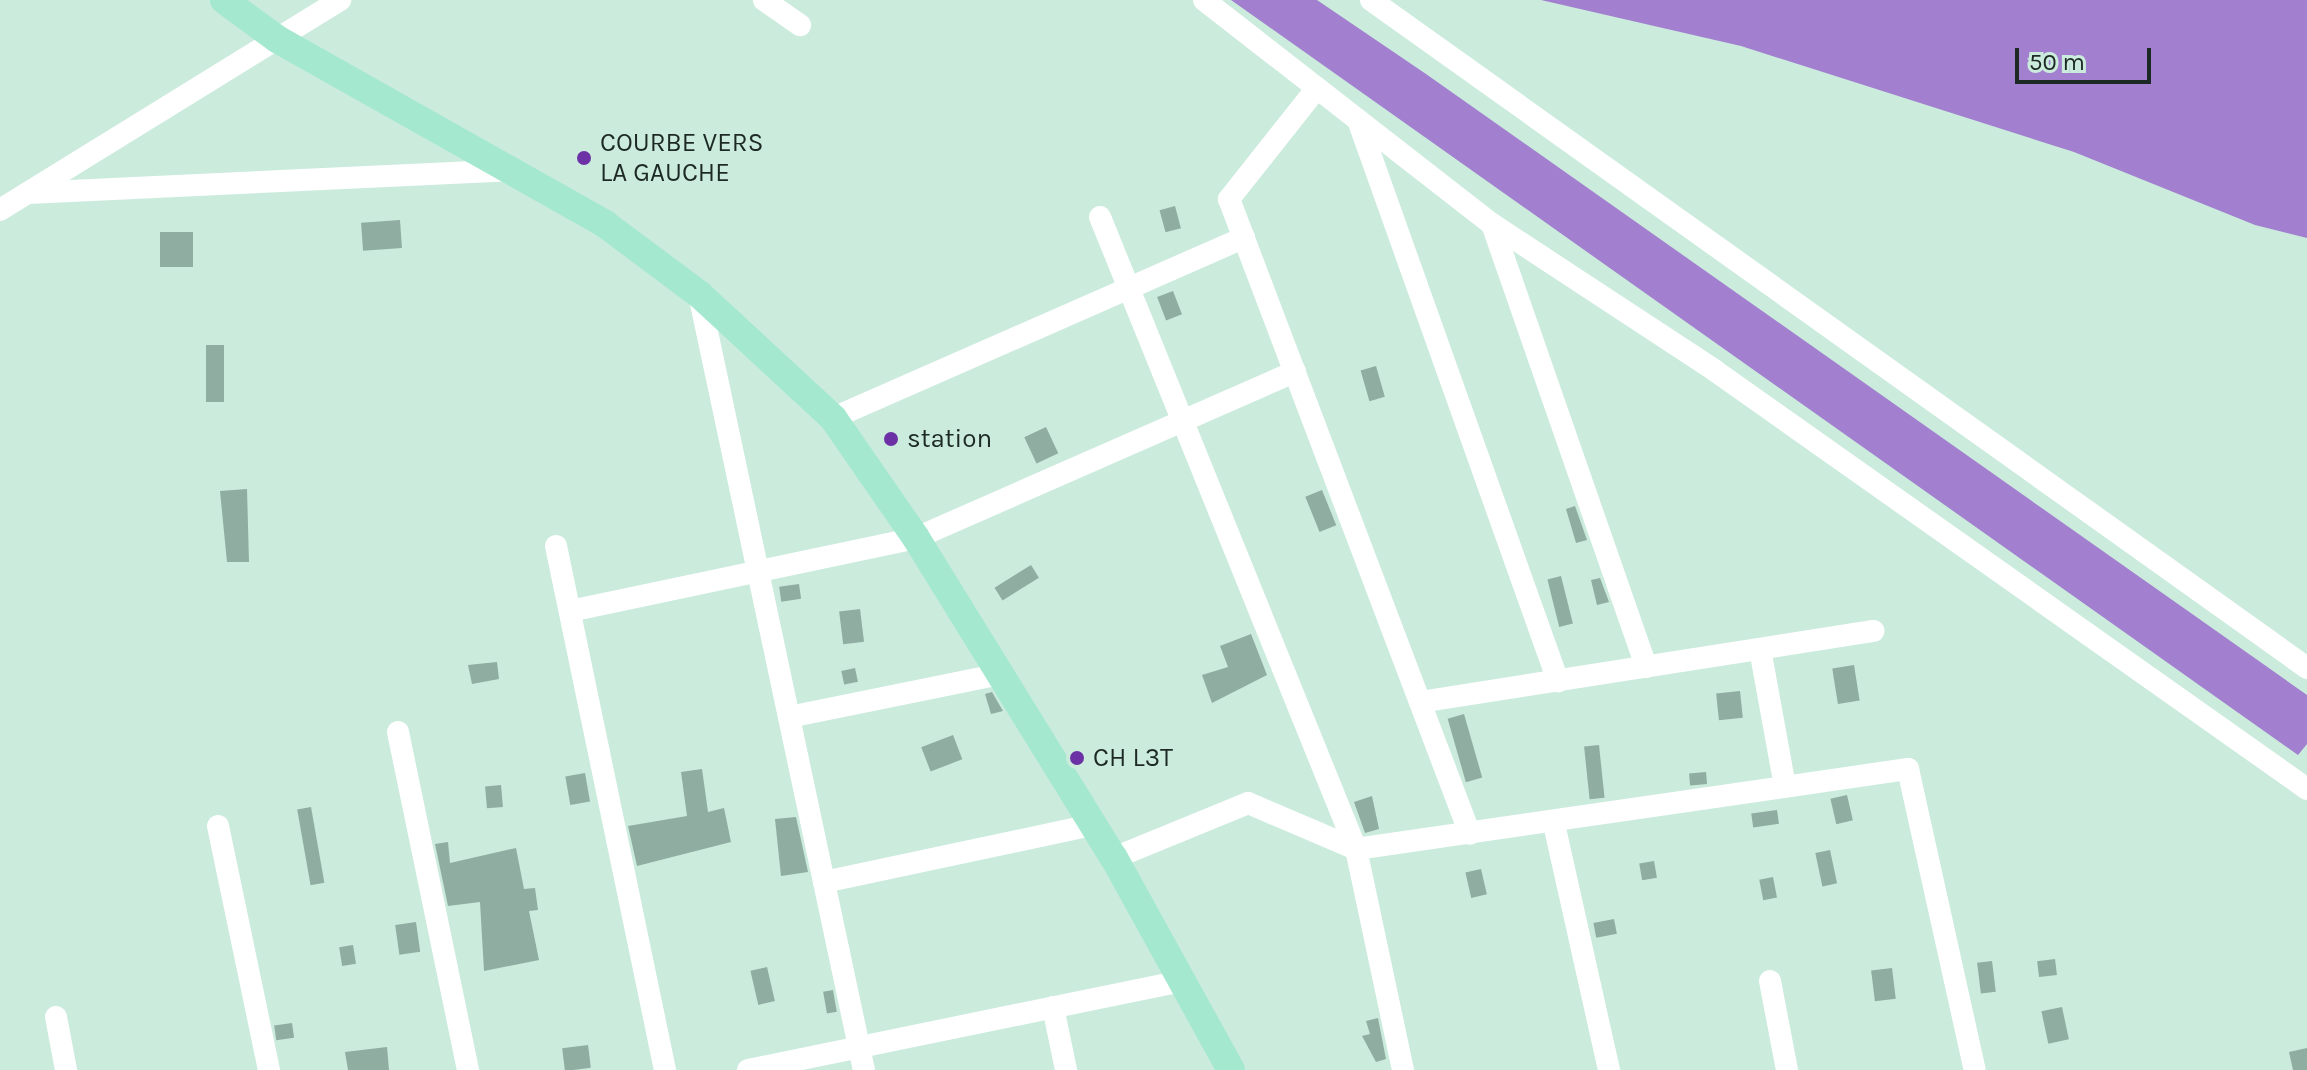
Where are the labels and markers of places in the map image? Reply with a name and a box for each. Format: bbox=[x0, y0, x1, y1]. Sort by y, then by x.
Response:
place label: COURBE VERS LA GAUCHE bbox=[600, 127, 763, 188]
marker: COURBE VERS LA GAUCHE bbox=[575, 149, 593, 167]
place label: station bbox=[907, 423, 992, 455]
marker: station bbox=[882, 430, 900, 448]
place label: CH L3T bbox=[1093, 742, 1173, 774]
marker: CH L3T bbox=[1068, 749, 1086, 767]

